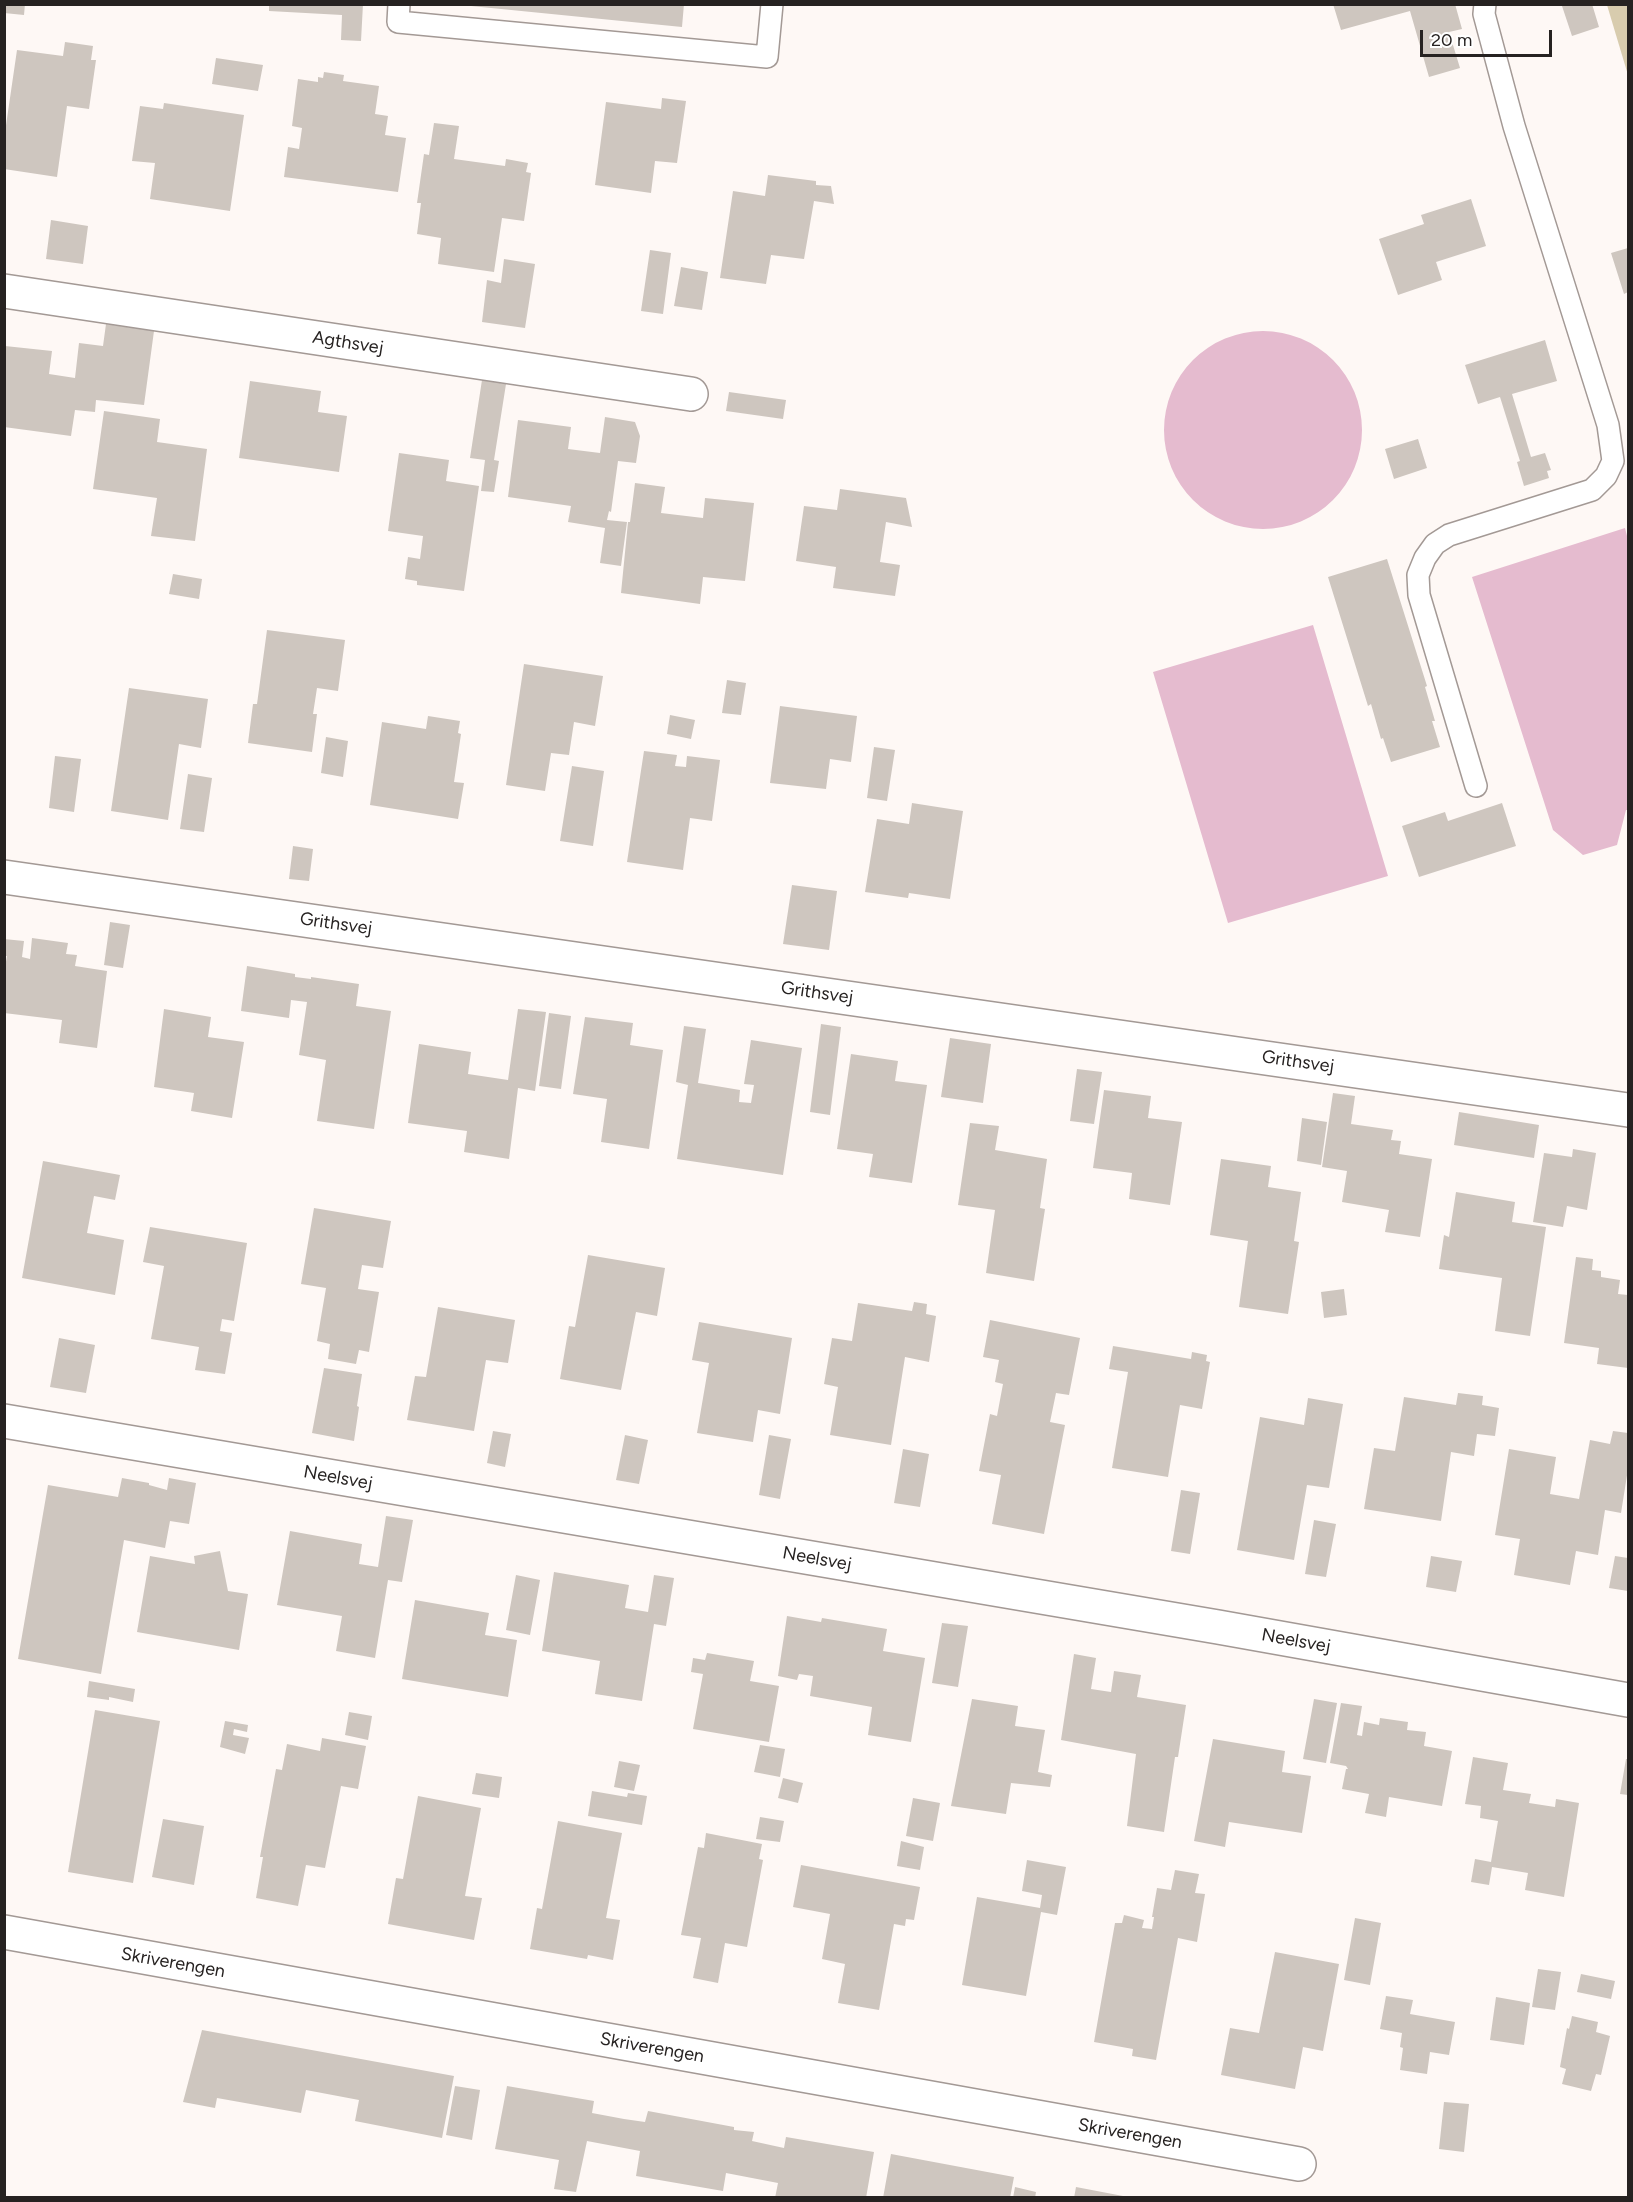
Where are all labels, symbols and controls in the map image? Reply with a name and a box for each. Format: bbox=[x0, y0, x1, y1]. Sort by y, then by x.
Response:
scale bar bbox=[1423, 18, 1555, 56]
text: 20 m bbox=[1431, 29, 1472, 51]
street label: Agthsvej bbox=[311, 327, 385, 359]
street label: Grithsvej bbox=[298, 908, 374, 940]
street label: Grithsvej bbox=[779, 977, 855, 1009]
street label: Grithsvej bbox=[1260, 1046, 1336, 1078]
street label: Neelsvej bbox=[302, 1461, 374, 1495]
street label: Neelsvej bbox=[781, 1542, 853, 1576]
street label: Neelsvej bbox=[1260, 1624, 1332, 1658]
street label: Skriverengen bbox=[119, 1943, 227, 1983]
street label: Skriverengen bbox=[598, 2028, 706, 2068]
street label: Skriverengen bbox=[1076, 2114, 1184, 2154]

